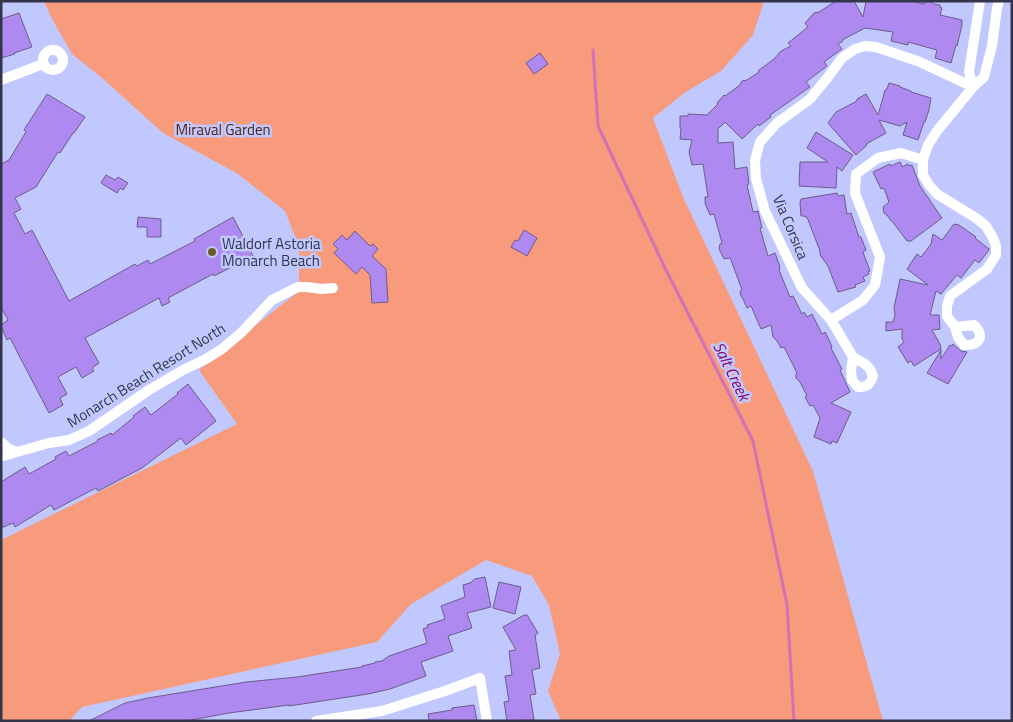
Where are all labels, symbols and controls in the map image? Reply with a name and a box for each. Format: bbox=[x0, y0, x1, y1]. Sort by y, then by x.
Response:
park label: Miraval Garden bbox=[175, 118, 271, 141]
street label: Via Corsica bbox=[767, 191, 815, 263]
place label: Waldorf Astoria Monarch Beach bbox=[222, 232, 321, 272]
marker: Waldorf Astoria Monarch Beach bbox=[206, 246, 218, 258]
street label: Monarch Beach Resort North bbox=[62, 317, 230, 433]
water label: Salt Creek bbox=[707, 337, 757, 406]

